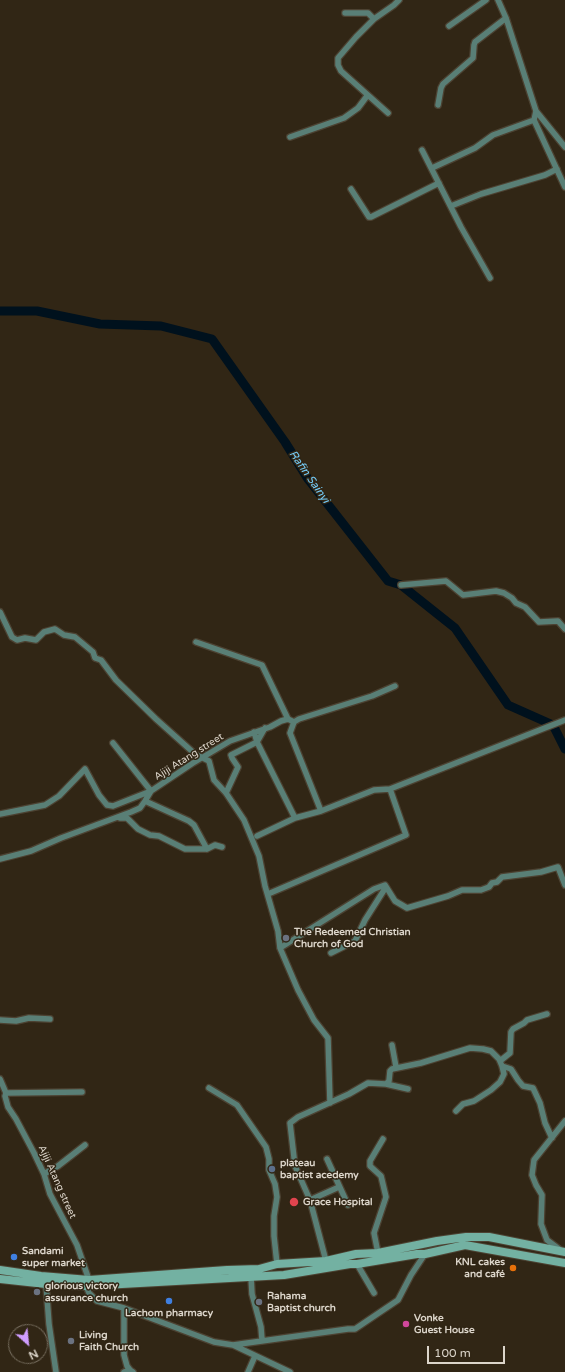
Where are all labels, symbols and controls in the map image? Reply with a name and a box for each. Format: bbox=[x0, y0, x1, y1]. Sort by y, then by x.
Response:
water label: Rafin Sainyi bbox=[286, 448, 332, 506]
street label: Ajiji Atang street bbox=[152, 731, 226, 783]
place label: The Redeemed Christian Church of God bbox=[294, 926, 411, 950]
marker: The Redeemed Christian Church of God bbox=[281, 933, 291, 943]
street label: Ajiji Atang street bbox=[35, 1143, 79, 1221]
place label: plateau baptist acedemy bbox=[280, 1157, 359, 1180]
marker: plateau baptist acedemy bbox=[267, 1164, 277, 1174]
marker: Grace Hospital bbox=[288, 1196, 300, 1208]
place label: Grace Hospital bbox=[303, 1196, 373, 1208]
place label: Sandami super market bbox=[22, 1245, 85, 1268]
marker: Sandami super market bbox=[9, 1252, 19, 1262]
place label: KNL cakes and café bbox=[455, 1256, 505, 1280]
marker: KNL cakes and café bbox=[508, 1263, 518, 1273]
place label: glorious victory assurance church bbox=[45, 1280, 128, 1304]
marker: glorious victory assurance church bbox=[32, 1287, 42, 1297]
place label: Rahama Baptist church bbox=[267, 1290, 336, 1314]
marker: Lachom pharmacy bbox=[164, 1296, 174, 1306]
marker: Rahama Baptist church bbox=[254, 1297, 264, 1307]
place label: Lachom pharmacy bbox=[125, 1307, 213, 1319]
place label: Vonke Guest House bbox=[414, 1312, 475, 1336]
marker: Vonke Guest House bbox=[401, 1319, 411, 1329]
north arrow bbox=[8, 1324, 48, 1364]
place label: Living Faith Church bbox=[79, 1329, 139, 1352]
marker: Living Faith Church bbox=[66, 1336, 76, 1346]
scale bar bbox=[429, 1338, 507, 1364]
text: N bbox=[26, 1346, 40, 1362]
text: 100 m bbox=[434, 1346, 471, 1360]

